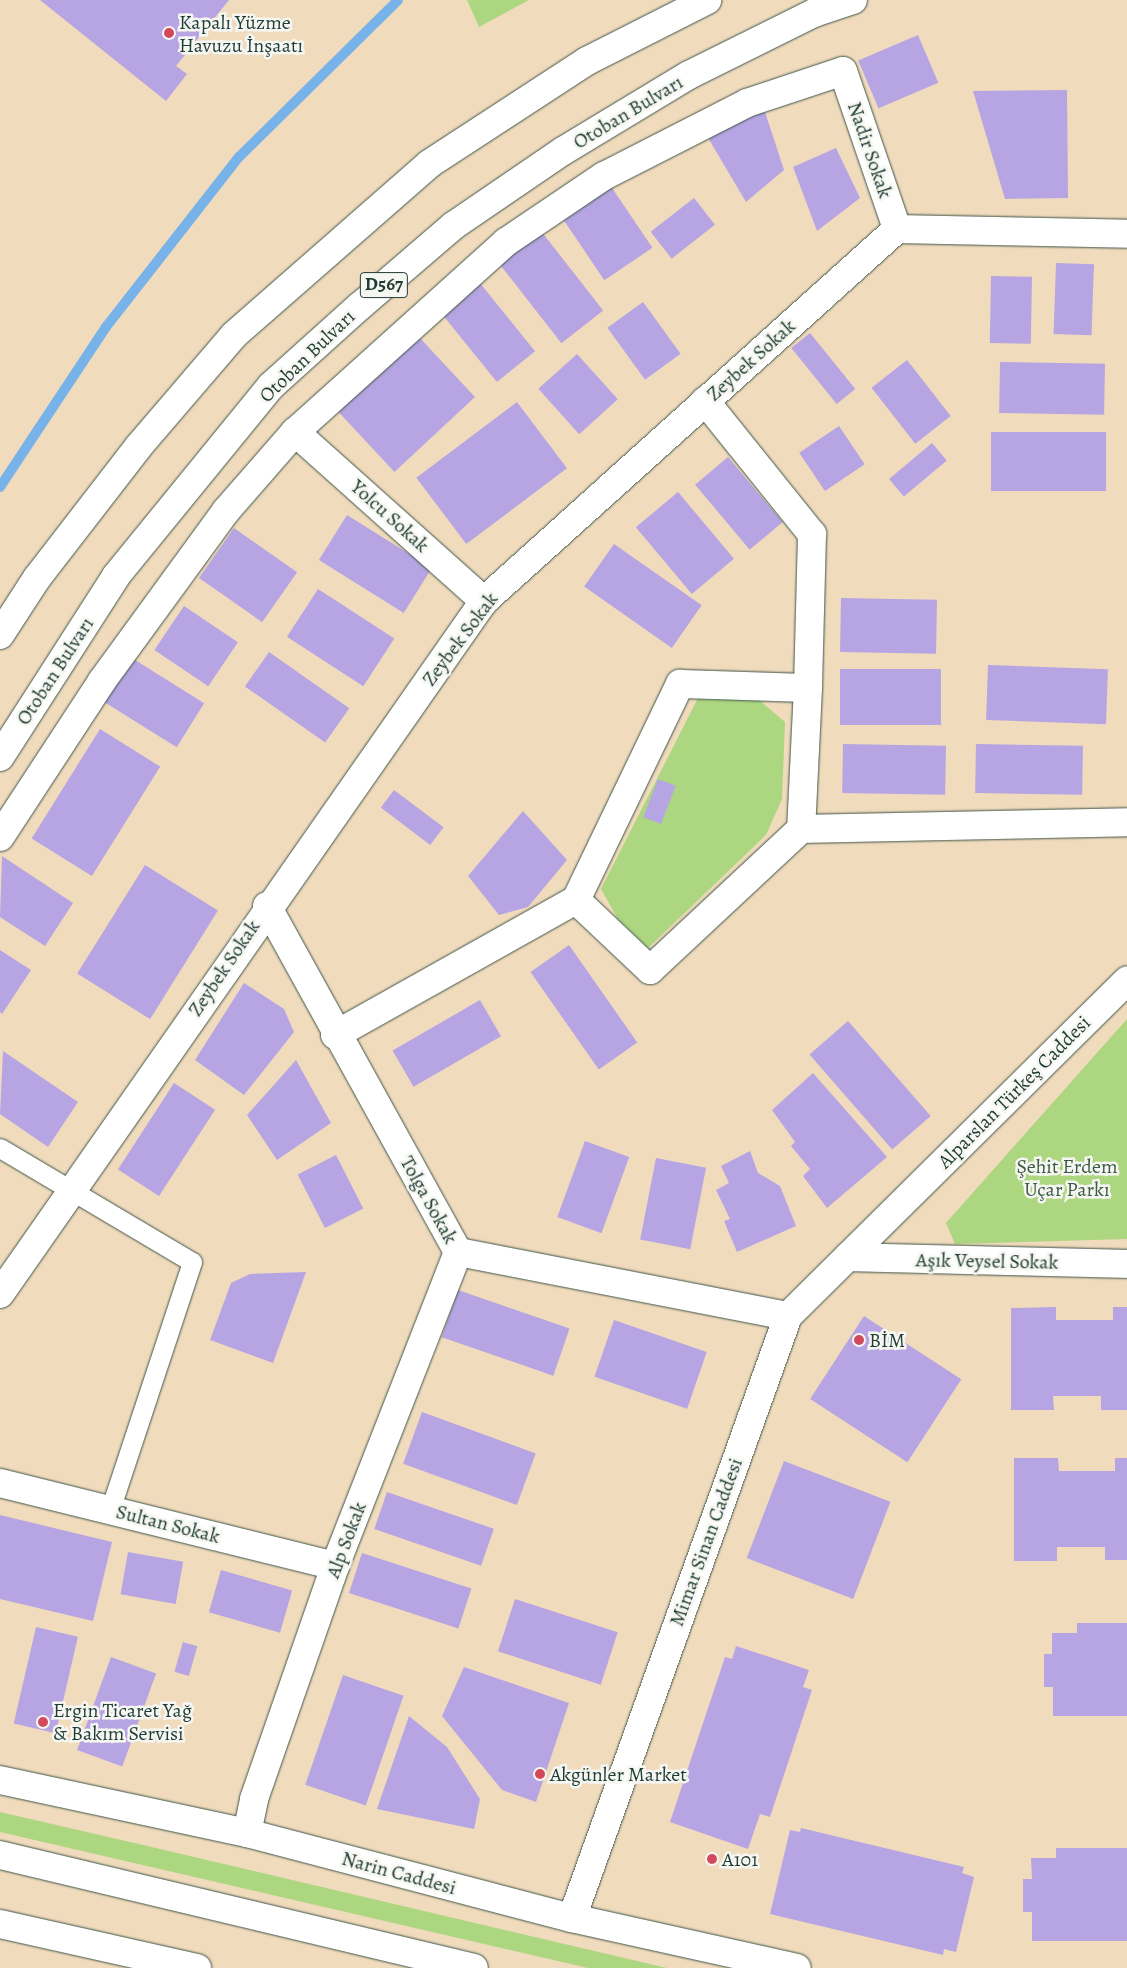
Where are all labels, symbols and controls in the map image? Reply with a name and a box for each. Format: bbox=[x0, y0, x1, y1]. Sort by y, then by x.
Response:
place label: Kapalı Yüzme Havuzu İnşaatı bbox=[179, 10, 303, 57]
marker: Kapalı Yüzme Havuzu İnşaatı bbox=[163, 27, 175, 39]
street label: Otoban Bulvarı bbox=[569, 70, 687, 154]
street label: Nadir Sokak bbox=[842, 99, 898, 201]
road number: D567 bbox=[359, 268, 409, 302]
street label: Otoban Bulvarı bbox=[254, 304, 360, 408]
street label: Zeybek Sokak bbox=[702, 314, 800, 406]
street label: Yolcu Sokak bbox=[346, 475, 434, 557]
street label: Zeybek Sokak bbox=[417, 588, 503, 690]
street label: Otoban Bulvarı bbox=[11, 613, 99, 729]
street label: Zeybek Sokak bbox=[183, 915, 265, 1021]
street label: Alparslan Türkeş Caddesi bbox=[933, 1011, 1095, 1173]
street label: Tolga Sokak bbox=[395, 1152, 463, 1248]
park label: Şehit Erdem Uçar Parkı bbox=[1016, 1155, 1118, 1202]
street label: Aşık Veysel Sokak bbox=[915, 1248, 1059, 1274]
place label: BİM bbox=[869, 1328, 905, 1352]
marker: BİM bbox=[853, 1334, 865, 1346]
street label: Mimar Sinan Caddesi bbox=[664, 1455, 748, 1629]
street label: Alp Sokak bbox=[321, 1499, 371, 1581]
street label: Sultan Sokak bbox=[114, 1500, 222, 1548]
place label: Ergin Ticaret Yağ & Bakım Servisi bbox=[53, 1698, 192, 1745]
marker: Ergin Ticaret Yağ & Bakım Servisi bbox=[37, 1716, 49, 1728]
place label: Akgünler Market bbox=[550, 1762, 687, 1786]
marker: Akgünler Market bbox=[534, 1768, 546, 1780]
street label: Narin Caddesi bbox=[339, 1846, 459, 1900]
place label: A101 bbox=[722, 1847, 758, 1871]
marker: A101 bbox=[706, 1853, 718, 1865]

